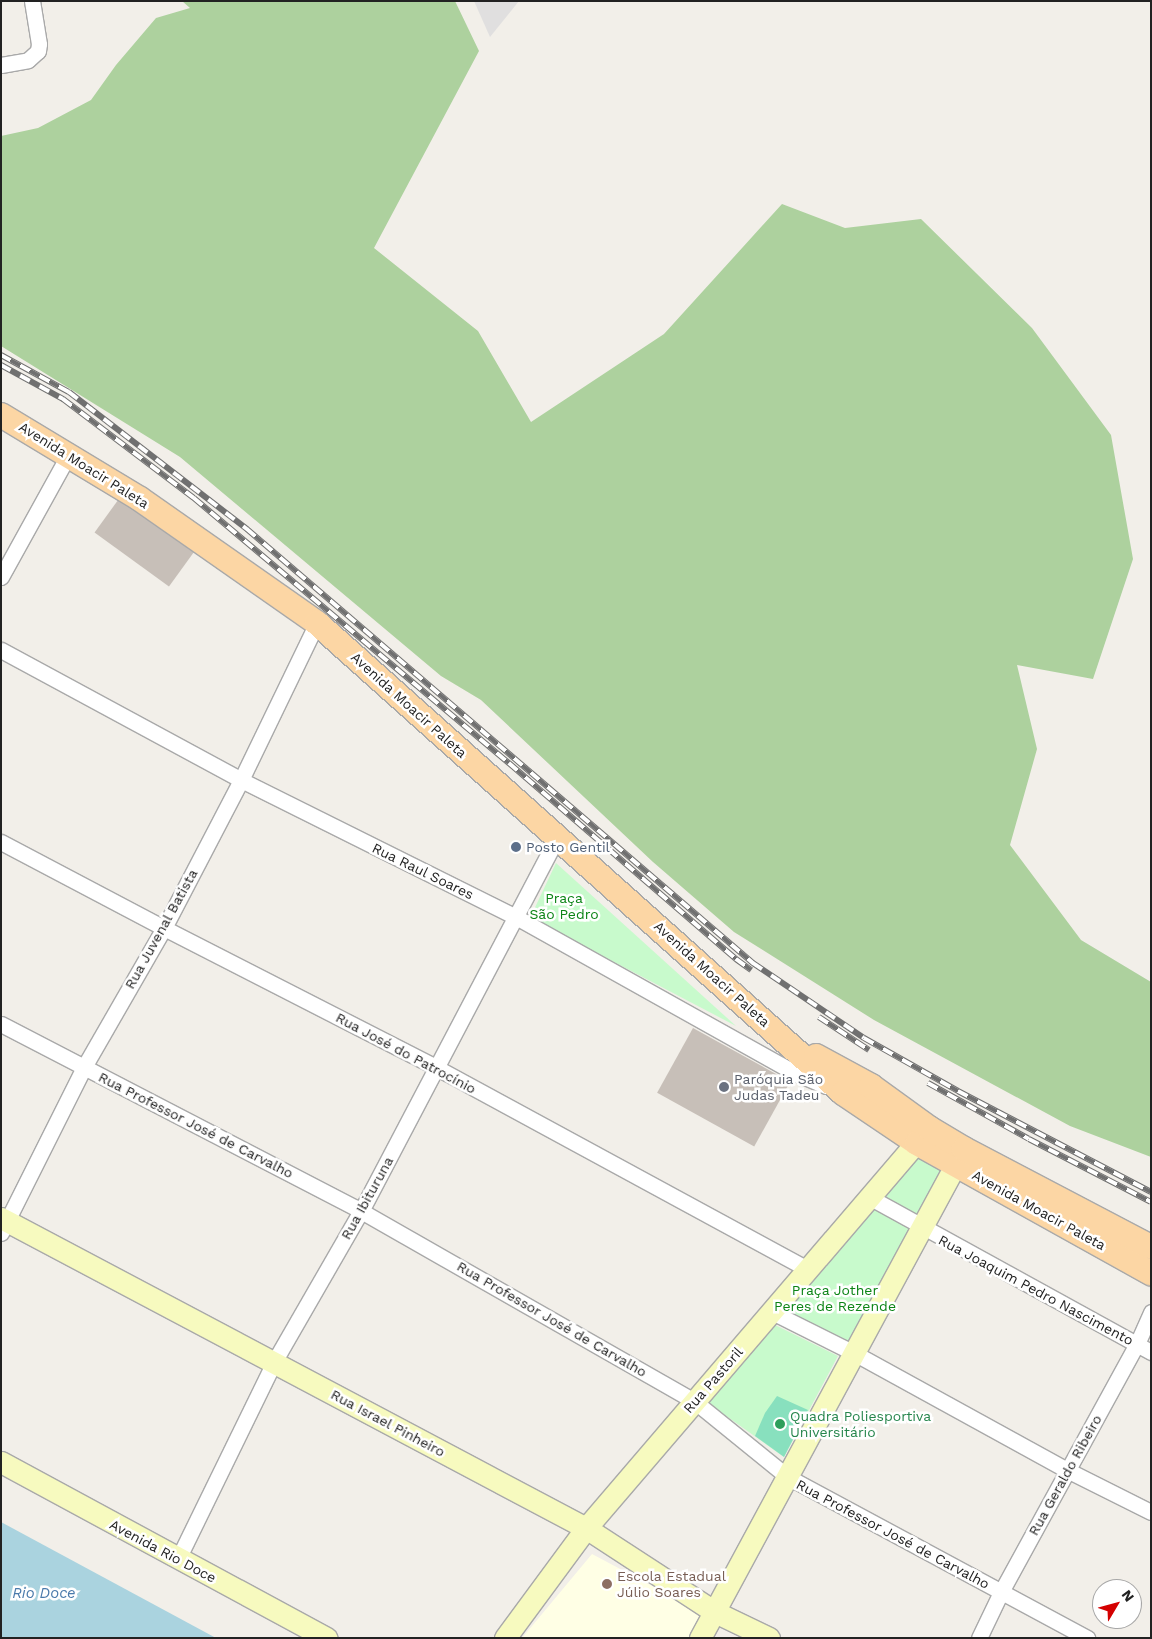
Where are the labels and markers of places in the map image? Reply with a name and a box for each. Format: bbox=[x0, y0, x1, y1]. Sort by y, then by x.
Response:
place label: Posto Gentil bbox=[526, 839, 610, 855]
marker: Posto Gentil bbox=[510, 841, 522, 853]
place label: Paróquia São Judas Tadeu bbox=[734, 1071, 823, 1104]
marker: Paróquia São Judas Tadeu bbox=[718, 1081, 730, 1093]
place label: Quadra Poliesportiva Universitário bbox=[790, 1408, 931, 1440]
marker: Quadra Poliesportiva Universitário bbox=[774, 1418, 786, 1430]
place label: Escola Estadual Júlio Soares bbox=[617, 1568, 726, 1600]
marker: Escola Estadual Júlio Soares bbox=[601, 1578, 613, 1590]

